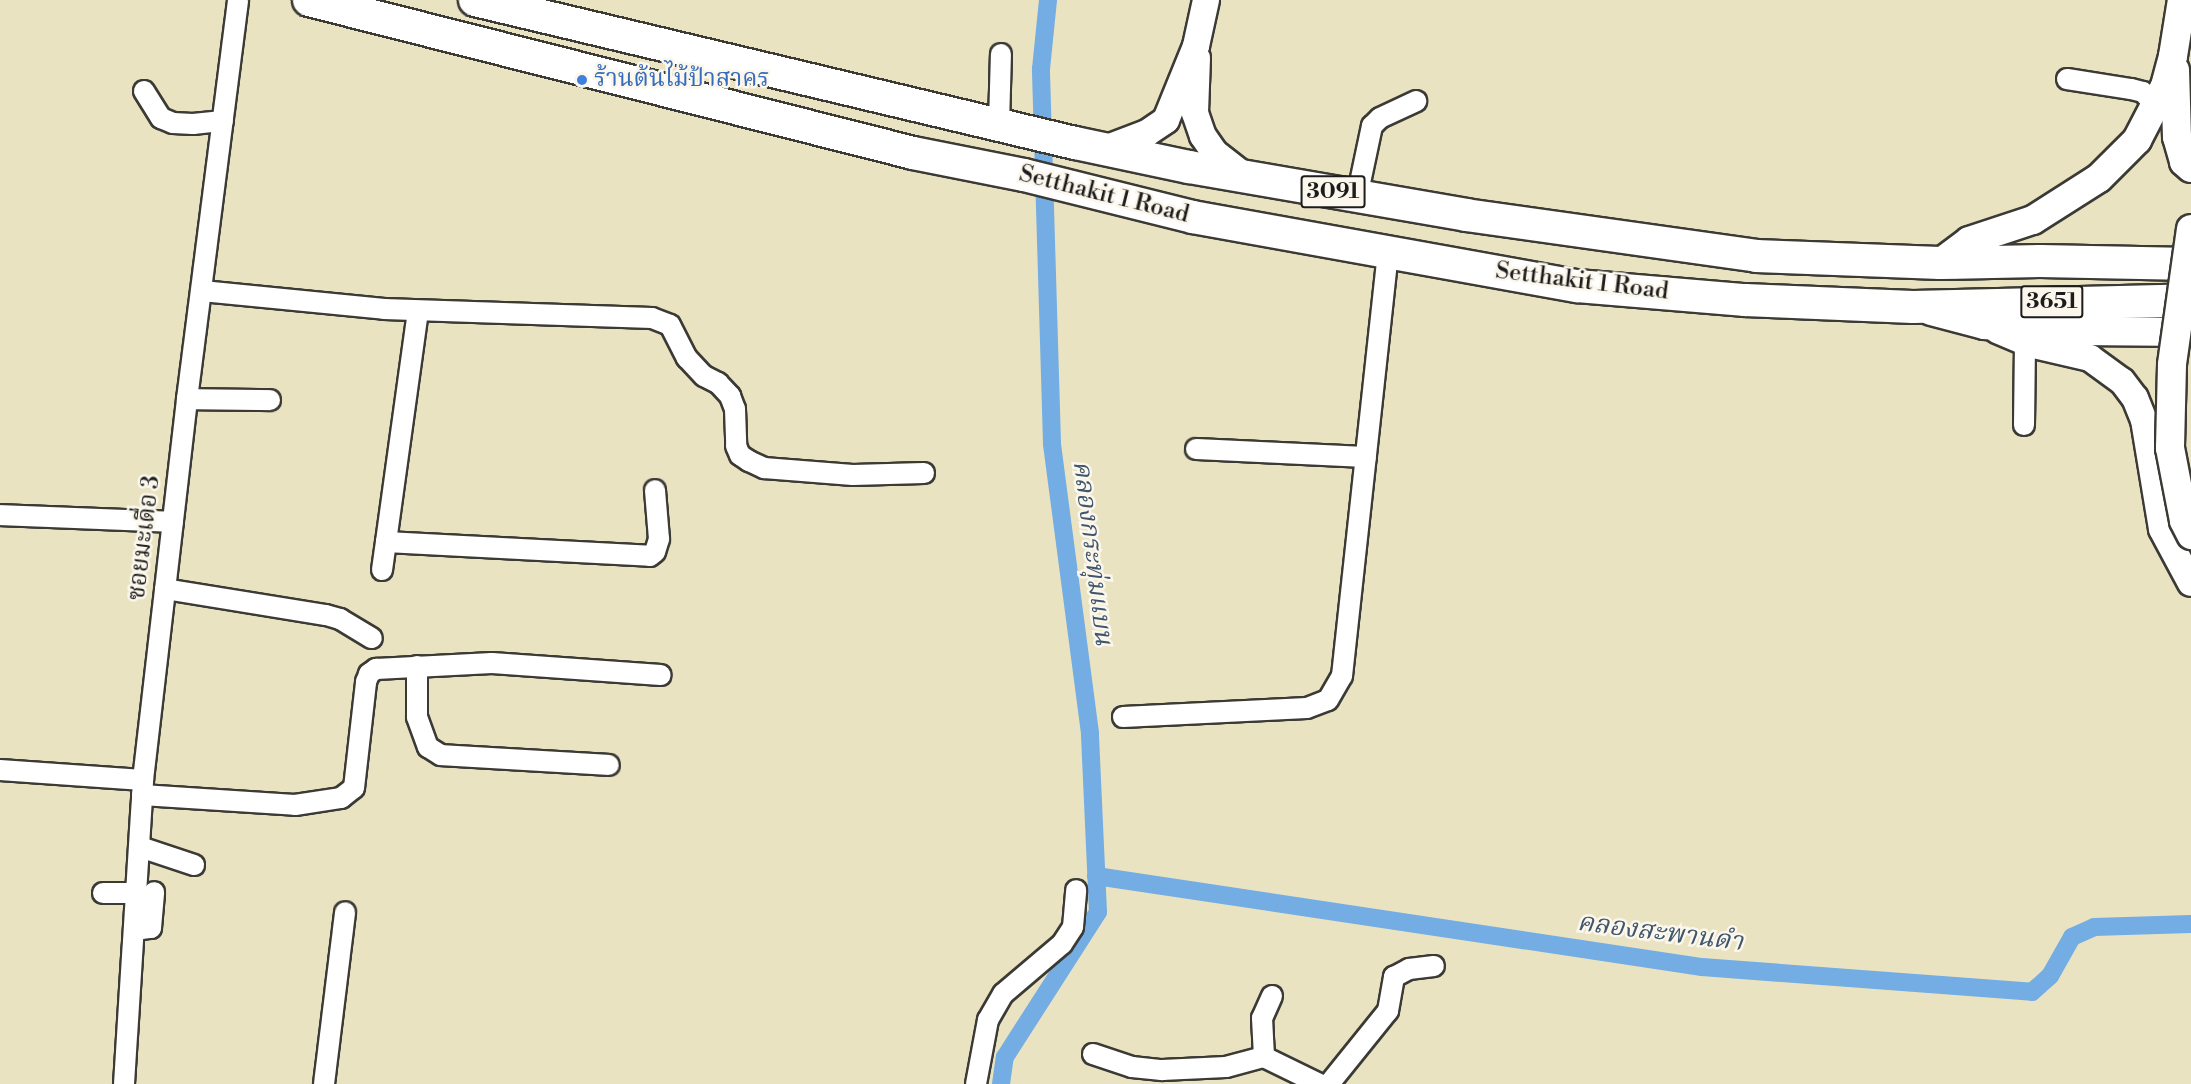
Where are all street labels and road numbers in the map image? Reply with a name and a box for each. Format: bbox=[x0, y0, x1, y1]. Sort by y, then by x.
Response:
street label: Setthakit 1 Road bbox=[1016, 160, 1192, 230]
road number: 3091 bbox=[1300, 173, 1366, 211]
street label: Setthakit 1 Road bbox=[1494, 257, 1670, 307]
road number: 3651 bbox=[2019, 283, 2085, 321]
street label: ซอยมะเดื่อ 3 bbox=[123, 474, 167, 602]

